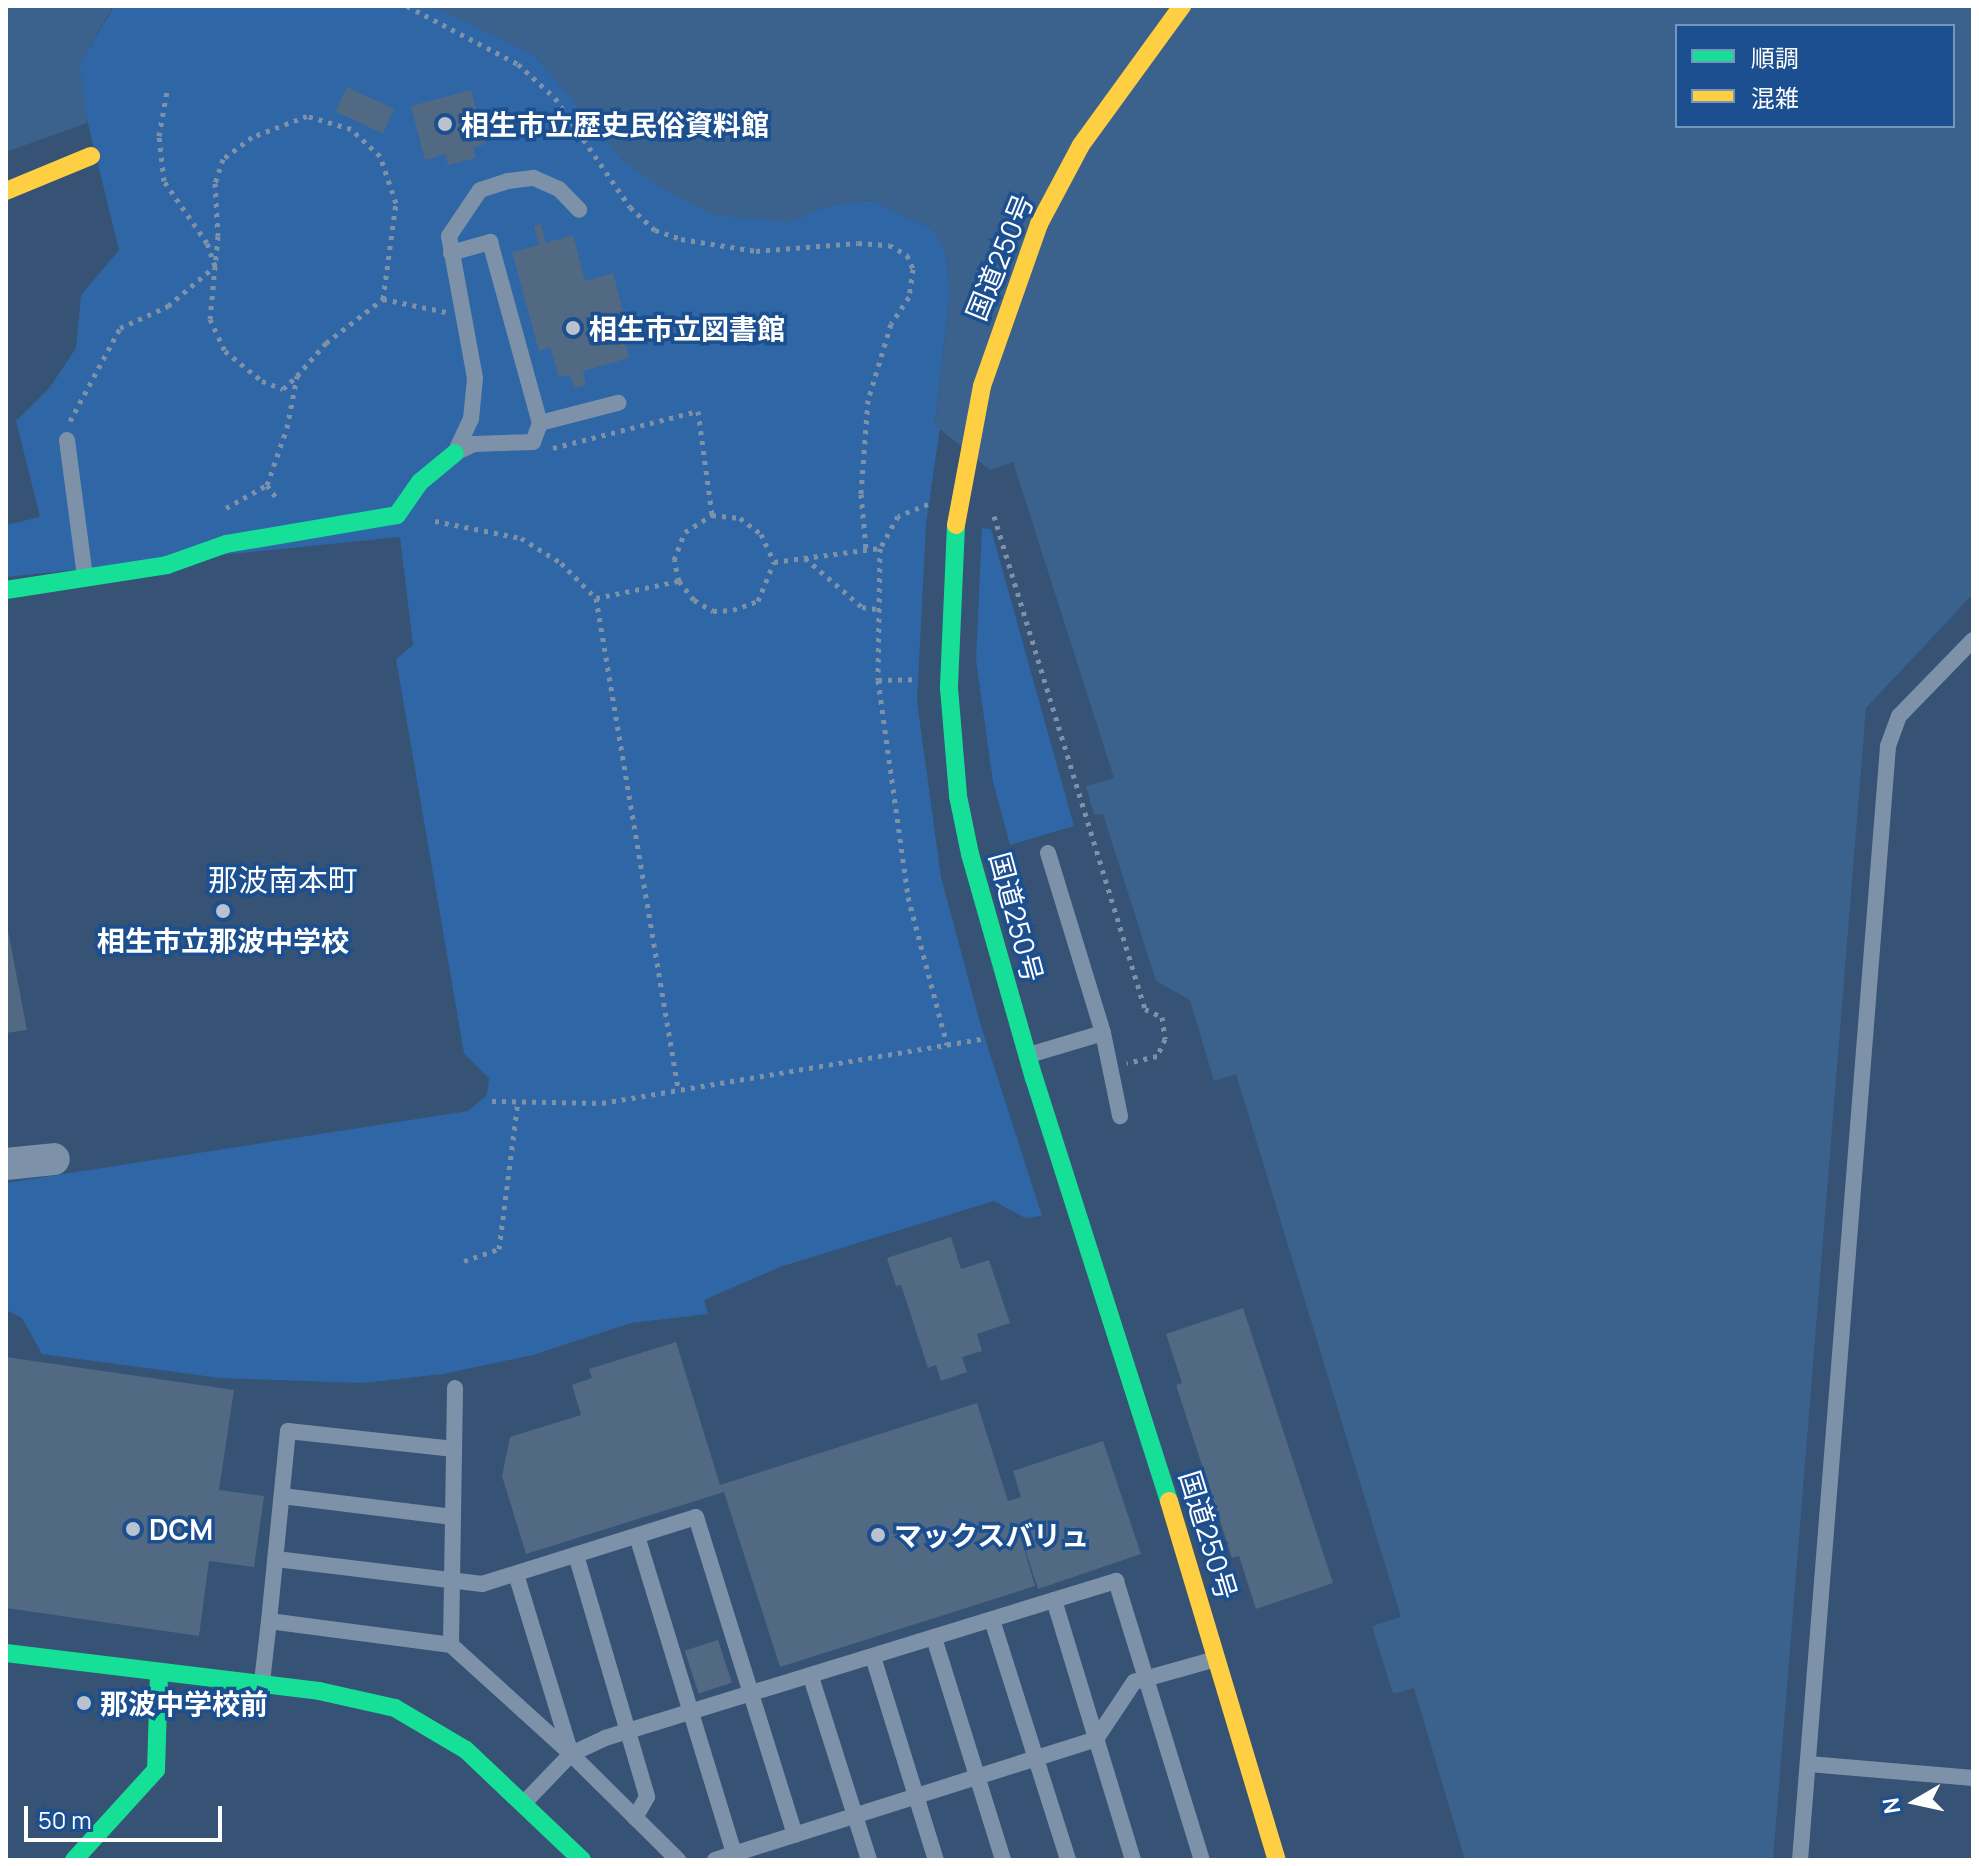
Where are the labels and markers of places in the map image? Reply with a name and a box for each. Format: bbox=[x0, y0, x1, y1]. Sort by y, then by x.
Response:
place label: 相生市立歴史民俗資料館 bbox=[461, 107, 769, 141]
marker: 相生市立歴史民俗資料館 bbox=[436, 115, 454, 133]
place label: 相生市立図書館 bbox=[589, 311, 785, 345]
marker: 相生市立図書館 bbox=[564, 319, 582, 337]
marker: 相生市立那波中学校 bbox=[214, 902, 232, 920]
place label: 相生市立那波中学校 bbox=[97, 923, 349, 957]
place label: DCM bbox=[149, 1512, 213, 1546]
place label: マックスバリュ bbox=[894, 1518, 1090, 1552]
marker: DCM bbox=[124, 1520, 142, 1538]
marker: マックスバリュ bbox=[869, 1526, 887, 1544]
place label: 那波中学校前 bbox=[100, 1686, 268, 1720]
marker: 那波中学校前 bbox=[75, 1694, 93, 1712]

